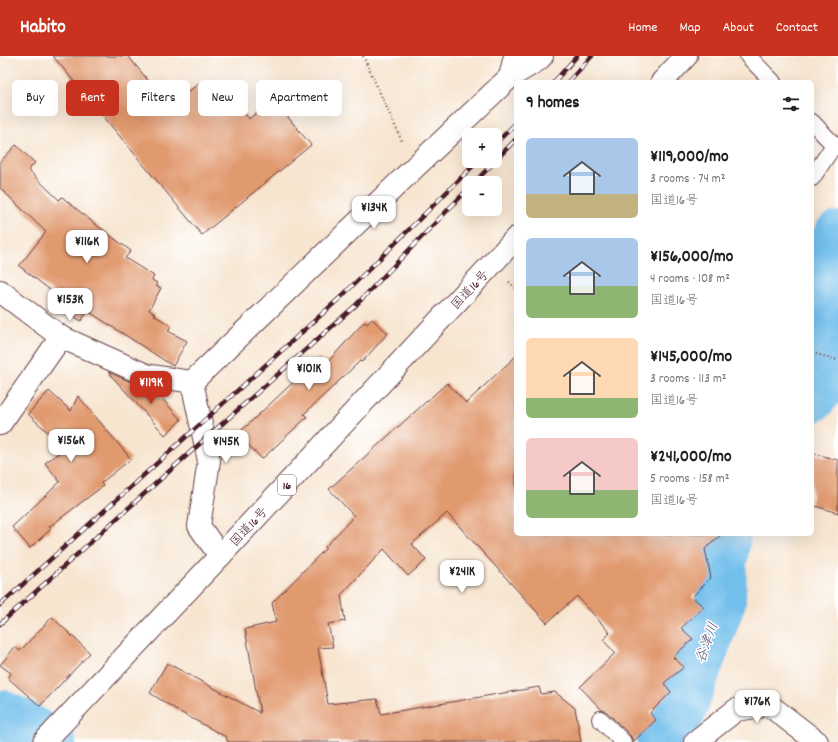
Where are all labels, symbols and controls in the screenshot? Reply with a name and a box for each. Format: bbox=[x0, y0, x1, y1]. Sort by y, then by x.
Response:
text: Habito bbox=[20, 15, 66, 42]
text: Home bbox=[628, 18, 657, 38]
text: Map bbox=[679, 18, 701, 38]
text: About bbox=[723, 18, 754, 38]
text: Contact bbox=[776, 18, 818, 38]
chip: Buy bbox=[12, 80, 58, 116]
chip: Rent bbox=[66, 80, 119, 116]
chip: Filters bbox=[127, 80, 190, 116]
chip: New bbox=[198, 80, 248, 116]
chip: Apartment bbox=[256, 80, 342, 116]
text: 9 homes bbox=[526, 92, 579, 116]
icon: filters bbox=[780, 93, 802, 115]
map controls bbox=[462, 128, 502, 216]
button: + bbox=[462, 128, 502, 168]
text: ¥119,000/mo bbox=[650, 146, 729, 170]
icon: home bbox=[558, 154, 606, 202]
text: 3 rooms · 74 m² bbox=[650, 170, 726, 189]
button: − bbox=[462, 176, 502, 216]
text: 国道16号 bbox=[650, 192, 698, 211]
pin: ¥134K bbox=[346, 196, 402, 230]
text: ¥134K bbox=[361, 199, 387, 218]
pin: ¥116K bbox=[59, 230, 115, 264]
text: ¥116K bbox=[75, 233, 99, 252]
text: ¥156,000/mo bbox=[650, 246, 733, 270]
icon: home bbox=[558, 254, 606, 302]
street label: 国道16号 bbox=[447, 267, 494, 315]
text: 4 rooms · 108 m² bbox=[650, 270, 730, 289]
pin: ¥153K bbox=[42, 288, 98, 322]
text: ¥153K bbox=[57, 291, 83, 310]
text: 国道16号 bbox=[650, 292, 698, 311]
text: ¥145,000/mo bbox=[650, 346, 732, 370]
icon: home bbox=[558, 354, 606, 402]
pin: ¥101K bbox=[281, 357, 337, 391]
text: ¥101K bbox=[296, 360, 322, 379]
text: 3 rooms · 113 m² bbox=[650, 370, 727, 389]
pin: ¥119K bbox=[123, 371, 179, 405]
text: ¥119K bbox=[139, 374, 163, 393]
text: 国道16号 bbox=[650, 392, 698, 411]
pin: ¥156K bbox=[43, 429, 99, 463]
pin: ¥145K bbox=[198, 430, 254, 464]
text: ¥156K bbox=[57, 432, 85, 451]
text: ¥145K bbox=[213, 433, 239, 452]
text: ¥241,000/mo bbox=[650, 446, 732, 470]
icon: home bbox=[558, 454, 606, 502]
text: 5 rooms · 158 m² bbox=[650, 470, 729, 489]
road number: 16 bbox=[278, 475, 296, 495]
text: 国道16号 bbox=[650, 492, 698, 511]
street label: 国道16号 bbox=[226, 504, 273, 552]
pin: ¥241K bbox=[434, 560, 490, 594]
text: ¥241K bbox=[449, 563, 475, 582]
water label: 谷津川 bbox=[691, 620, 724, 666]
pin: ¥176K bbox=[729, 690, 785, 724]
text: ¥176K bbox=[744, 693, 770, 712]

